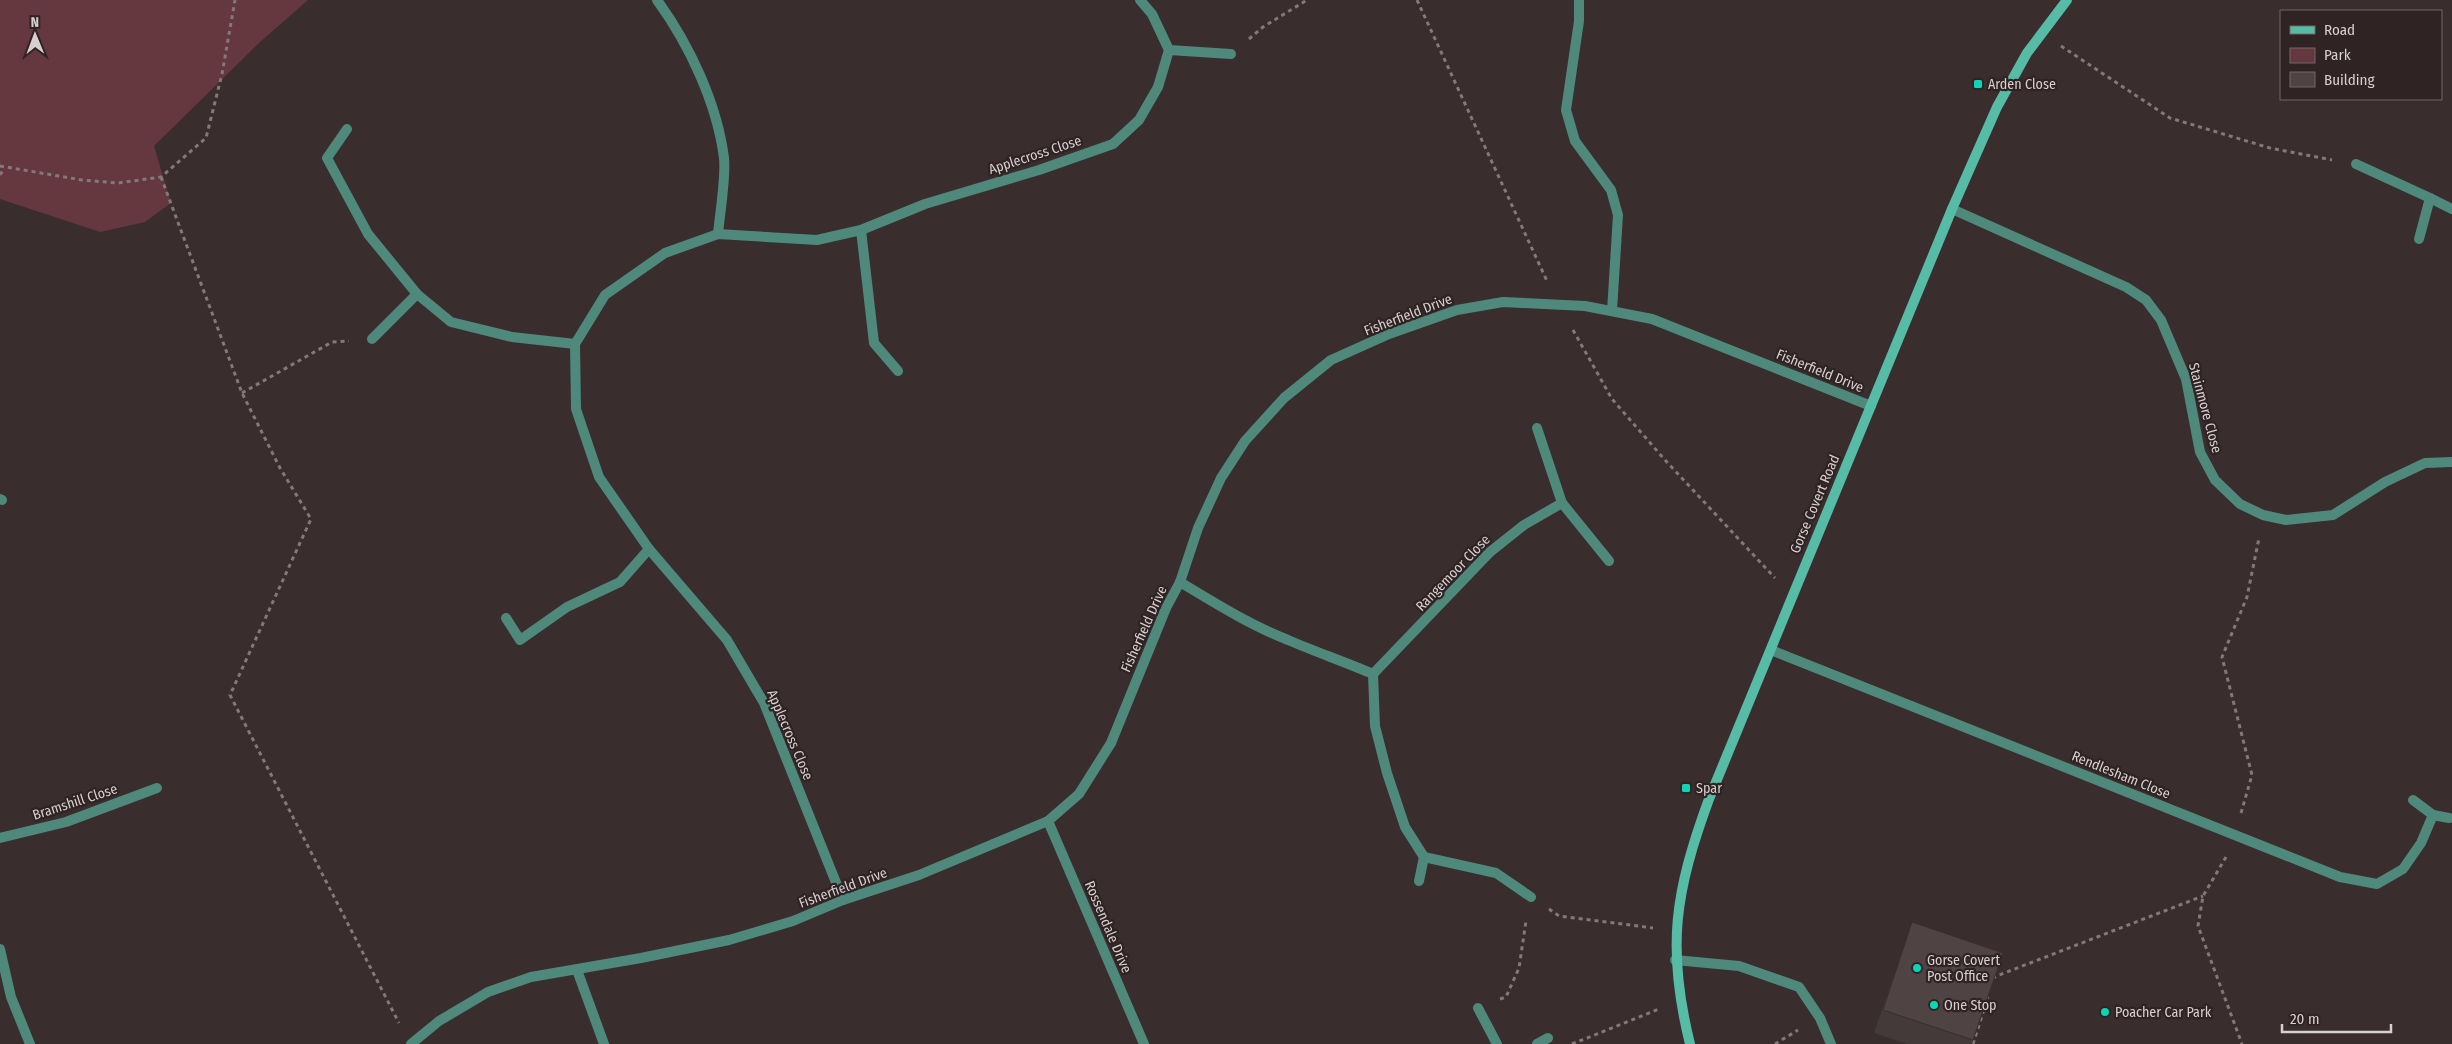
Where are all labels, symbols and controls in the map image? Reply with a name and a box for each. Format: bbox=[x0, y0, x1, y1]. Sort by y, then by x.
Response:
north arrow bbox=[10, 10, 60, 60]
legend bbox=[2280, 10, 2442, 100]
text: N bbox=[30, 14, 39, 31]
text: Road bbox=[2324, 21, 2355, 39]
text: Park bbox=[2324, 46, 2351, 64]
text: Building bbox=[2324, 71, 2375, 89]
place label: Arden Close bbox=[1988, 76, 2056, 93]
marker: Arden Close bbox=[1972, 78, 1984, 90]
street label: Applecross Close bbox=[986, 132, 1084, 178]
street label: Fisherfield Drive bbox=[1362, 290, 1454, 340]
street label: Fisherfield Drive bbox=[1774, 346, 1866, 396]
street label: Stainmore Close bbox=[2185, 361, 2225, 455]
street label: Gorse Covert Road bbox=[1787, 452, 1843, 556]
street label: Rangemoor Close bbox=[1412, 531, 1494, 615]
street label: Fisherfield Drive bbox=[1117, 583, 1171, 675]
street label: Applecross Close bbox=[763, 687, 817, 783]
street label: Rendlesham Close bbox=[2069, 747, 2173, 803]
street label: Bramshill Close bbox=[30, 780, 120, 824]
place label: Spar bbox=[1696, 780, 1722, 797]
marker: Spar bbox=[1680, 782, 1692, 794]
street label: Fisherfield Drive bbox=[797, 864, 890, 912]
street label: Rossendale Drive bbox=[1081, 878, 1135, 976]
place label: Gorse Covert Post Office bbox=[1927, 952, 2000, 985]
marker: Gorse Covert Post Office bbox=[1911, 962, 1923, 974]
place label: One Stop bbox=[1944, 997, 1997, 1014]
marker: One Stop bbox=[1928, 999, 1940, 1011]
scale bar bbox=[2282, 1002, 2391, 1034]
place label: Poacher Car Park bbox=[2115, 1004, 2212, 1021]
marker: Poacher Car Park bbox=[2099, 1006, 2111, 1018]
text: 20 m bbox=[2290, 1010, 2320, 1028]

